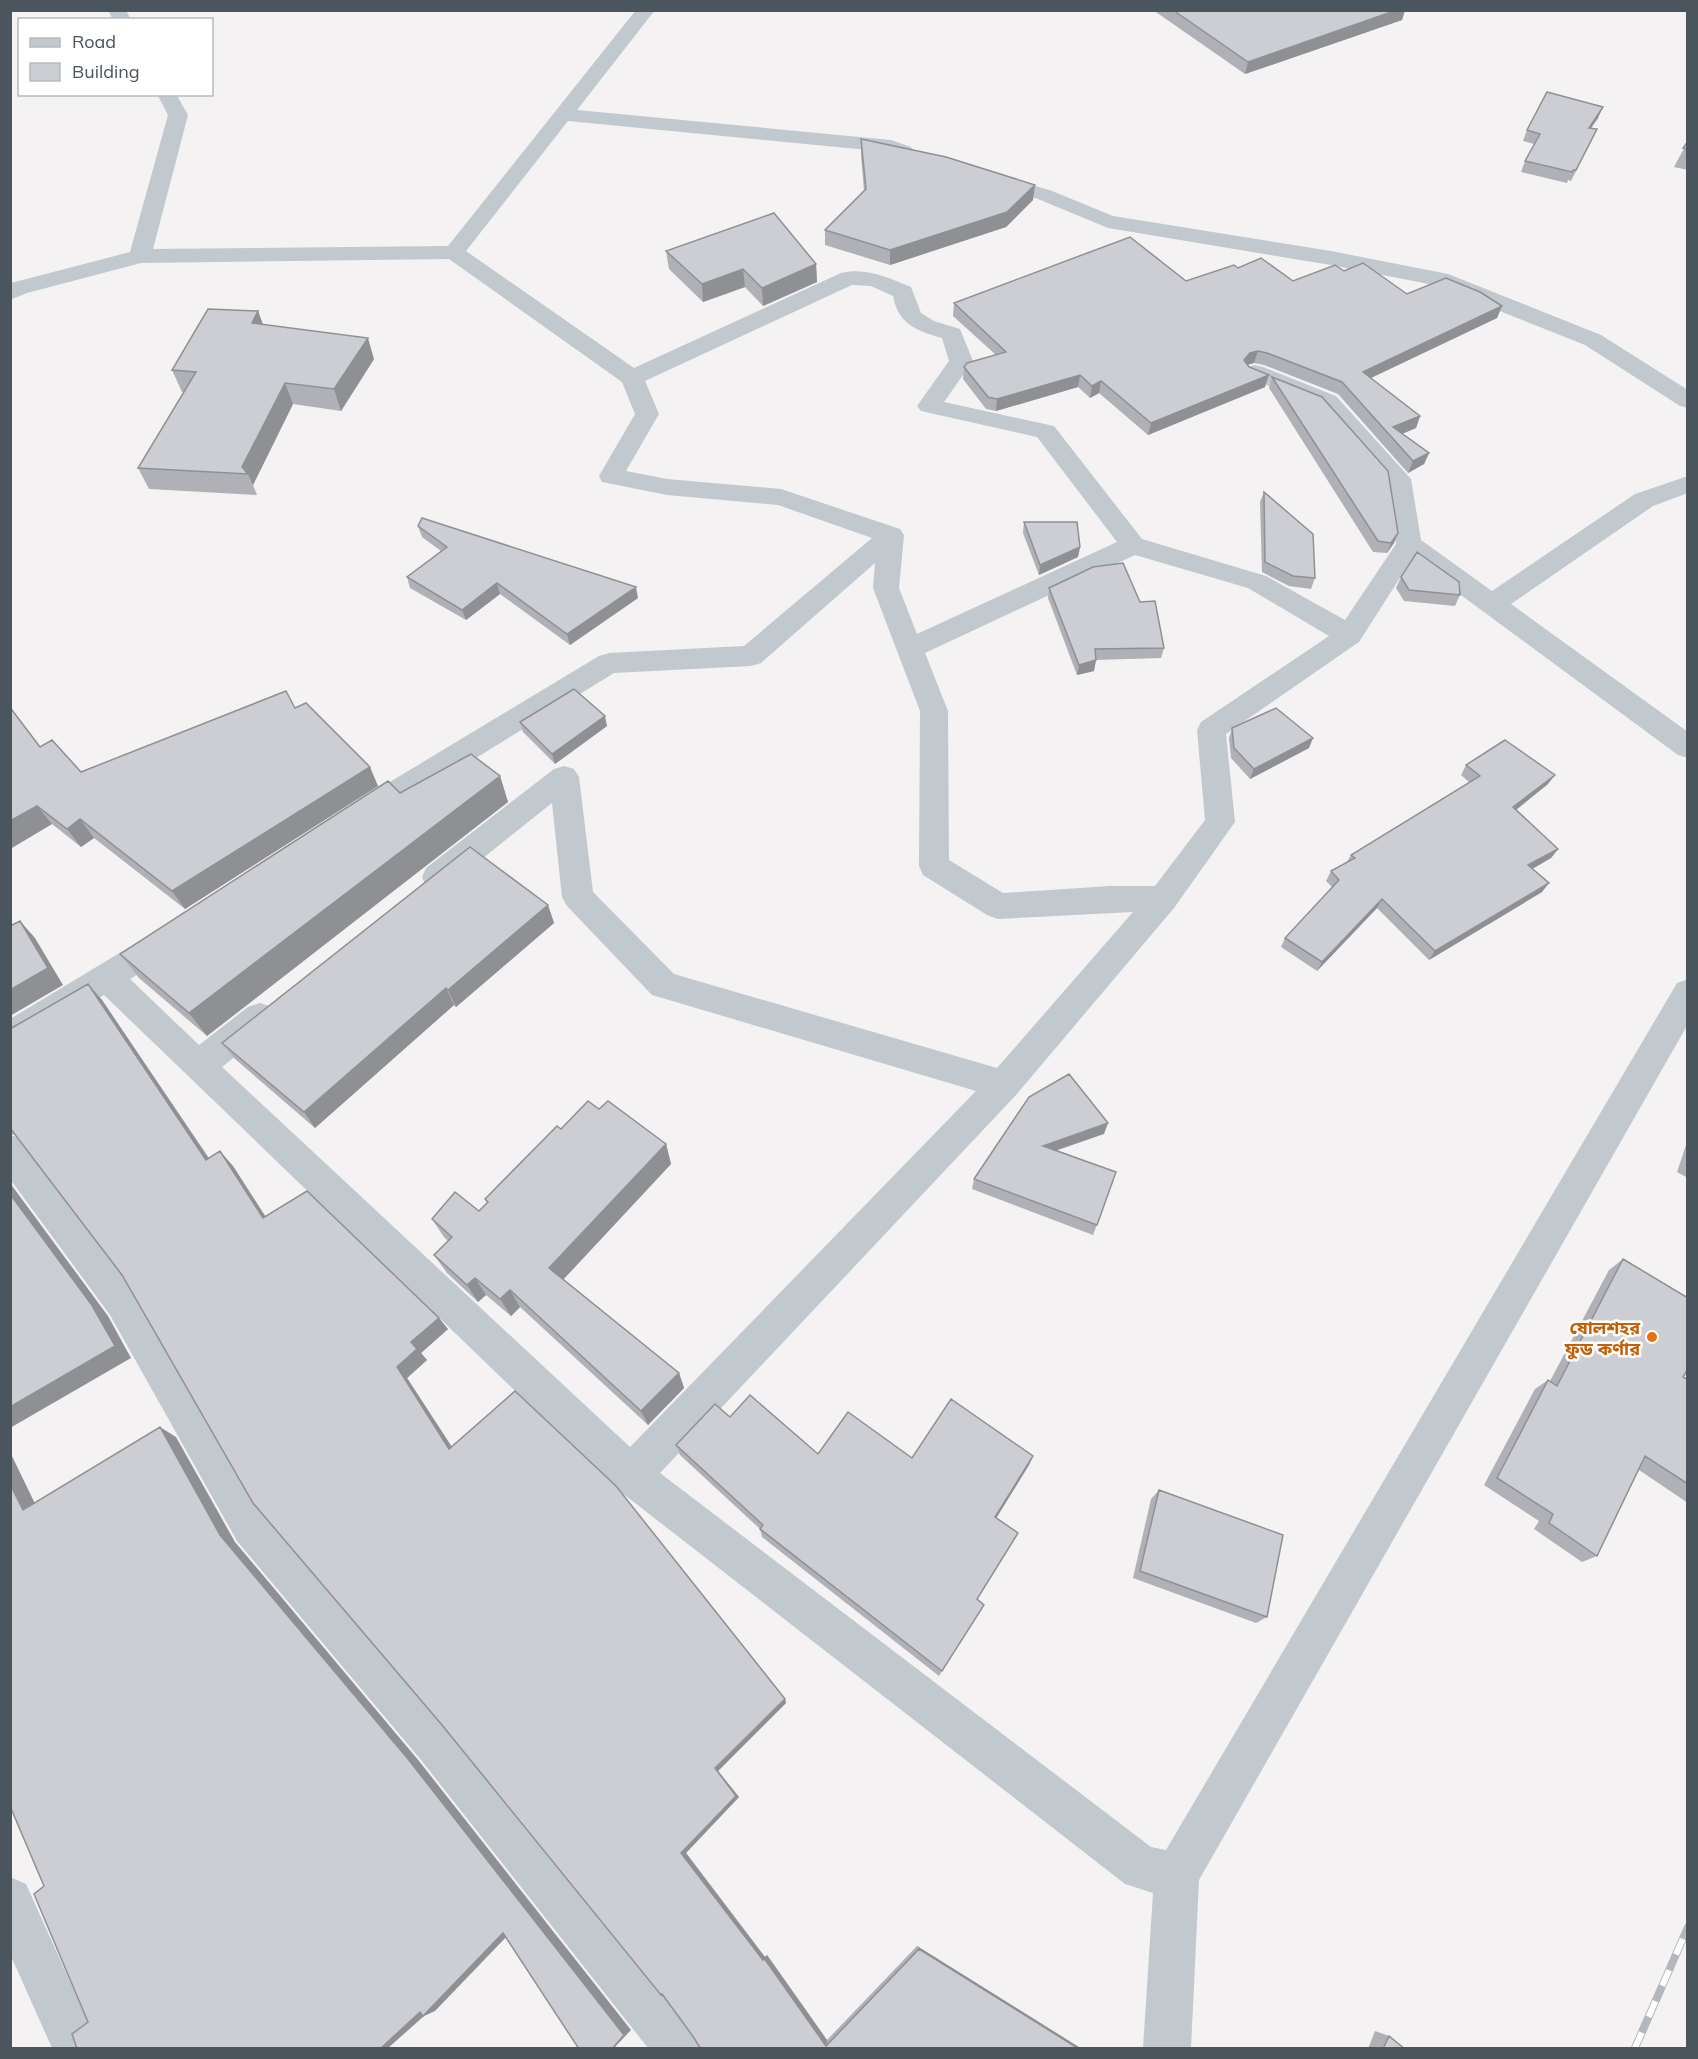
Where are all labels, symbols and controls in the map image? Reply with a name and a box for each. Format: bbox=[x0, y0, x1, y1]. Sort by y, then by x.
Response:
legend bbox=[18, 18, 213, 96]
text: Road bbox=[72, 30, 116, 53]
text: Building bbox=[72, 60, 140, 83]
place label: ষোলশহর ফুড কর্ণার bbox=[1564, 1316, 1641, 1360]
marker: ষোলশহর ফুড কর্ণার bbox=[1645, 1330, 1659, 1344]

